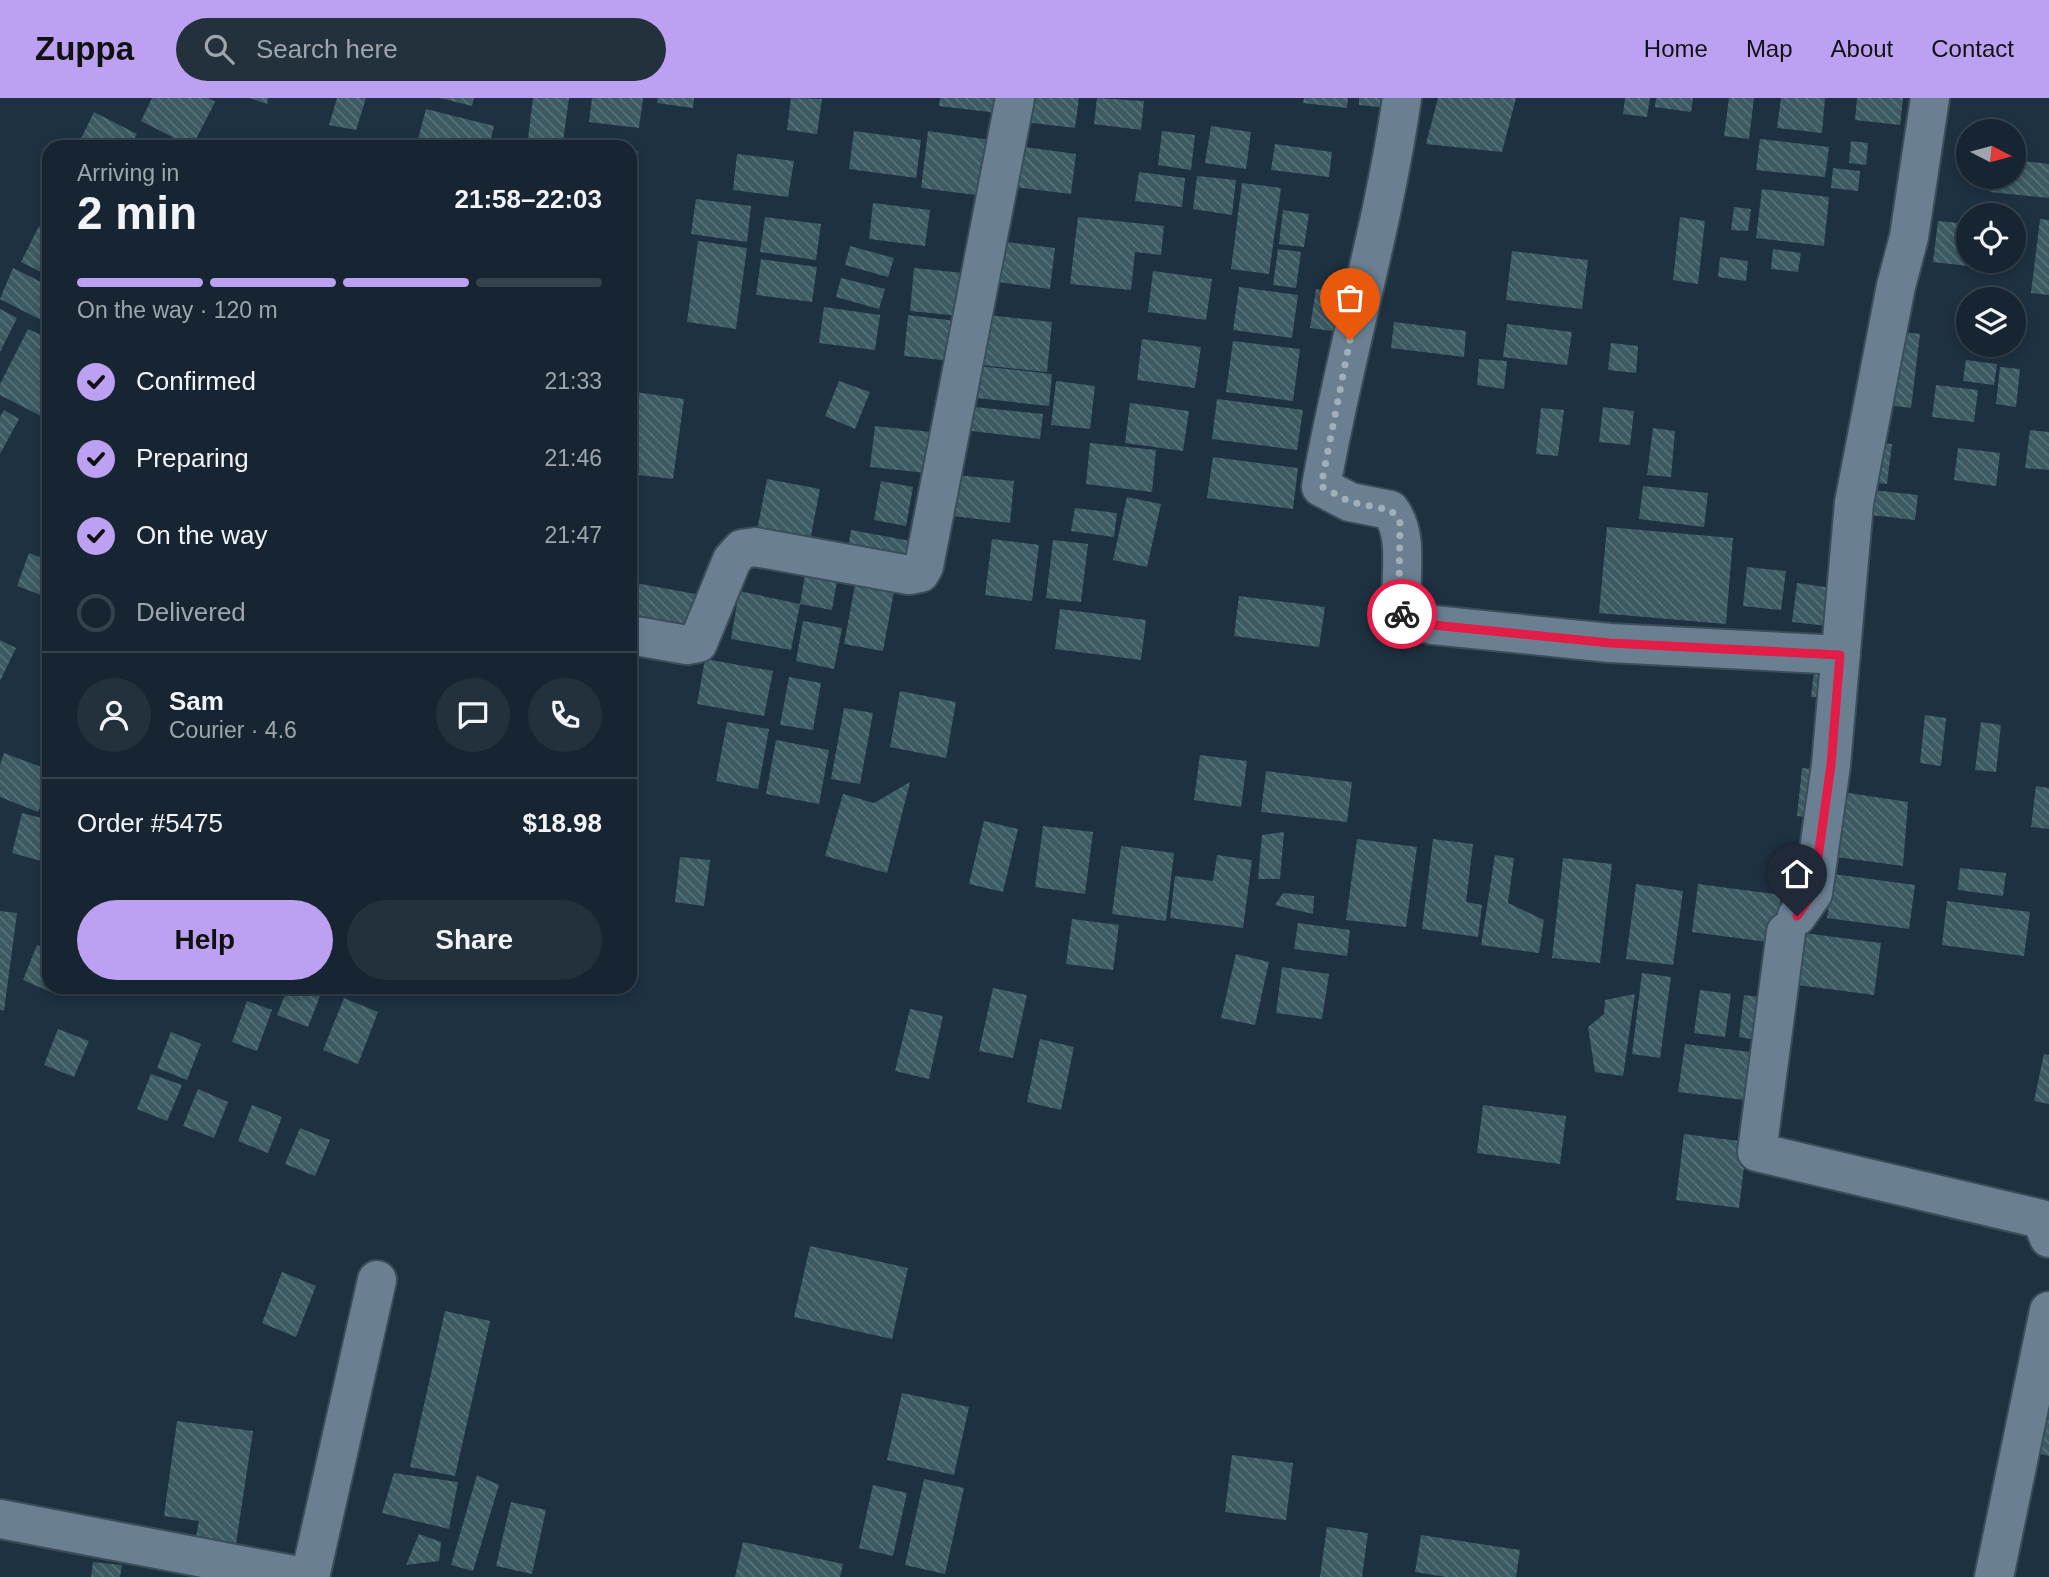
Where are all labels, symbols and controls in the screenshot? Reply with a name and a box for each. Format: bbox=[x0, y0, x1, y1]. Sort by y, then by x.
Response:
search box bbox=[176, 18, 666, 81]
text: Zuppa bbox=[35, 30, 134, 67]
icon: search bbox=[200, 30, 238, 68]
text: Search here bbox=[256, 34, 398, 64]
text: Home bbox=[1644, 35, 1708, 62]
text: Map bbox=[1746, 35, 1793, 62]
text: About bbox=[1831, 35, 1893, 62]
text: Contact bbox=[1931, 35, 2014, 62]
north arrow bbox=[1956, 119, 2026, 189]
map controls bbox=[1956, 119, 2026, 357]
text: Arriving in bbox=[77, 160, 179, 186]
text: 21:58–22:03 bbox=[455, 184, 602, 214]
text: 2 min bbox=[77, 187, 197, 239]
button: locate bbox=[1956, 203, 2026, 273]
pin bbox=[1320, 268, 1380, 340]
icon: bag bbox=[1331, 279, 1369, 317]
button: layers bbox=[1956, 287, 2026, 357]
text: On the way · 120 m bbox=[77, 297, 278, 323]
icon: check bbox=[77, 363, 115, 401]
text: Confirmed bbox=[136, 366, 256, 396]
text: 21:33 bbox=[544, 368, 602, 394]
icon: check bbox=[77, 440, 115, 478]
text: Preparing bbox=[136, 443, 249, 473]
text: 21:46 bbox=[544, 445, 602, 471]
icon: check bbox=[77, 517, 115, 555]
text: On the way bbox=[136, 520, 268, 550]
text: 21:47 bbox=[544, 522, 602, 548]
courier bbox=[1367, 579, 1437, 649]
icon: bike bbox=[1383, 595, 1421, 633]
text: Delivered bbox=[136, 597, 246, 627]
button: person bbox=[77, 678, 151, 752]
button: chat bbox=[436, 678, 510, 752]
button: phone bbox=[528, 678, 602, 752]
text: Sam bbox=[169, 686, 224, 716]
text: Courier · 4.6 bbox=[169, 717, 297, 743]
text: Order #5475 bbox=[77, 808, 223, 838]
text: $18.98 bbox=[522, 808, 602, 838]
pin bbox=[1767, 844, 1827, 916]
icon: home bbox=[1778, 855, 1816, 893]
button: Help bbox=[77, 900, 333, 980]
button: Share bbox=[347, 900, 602, 980]

